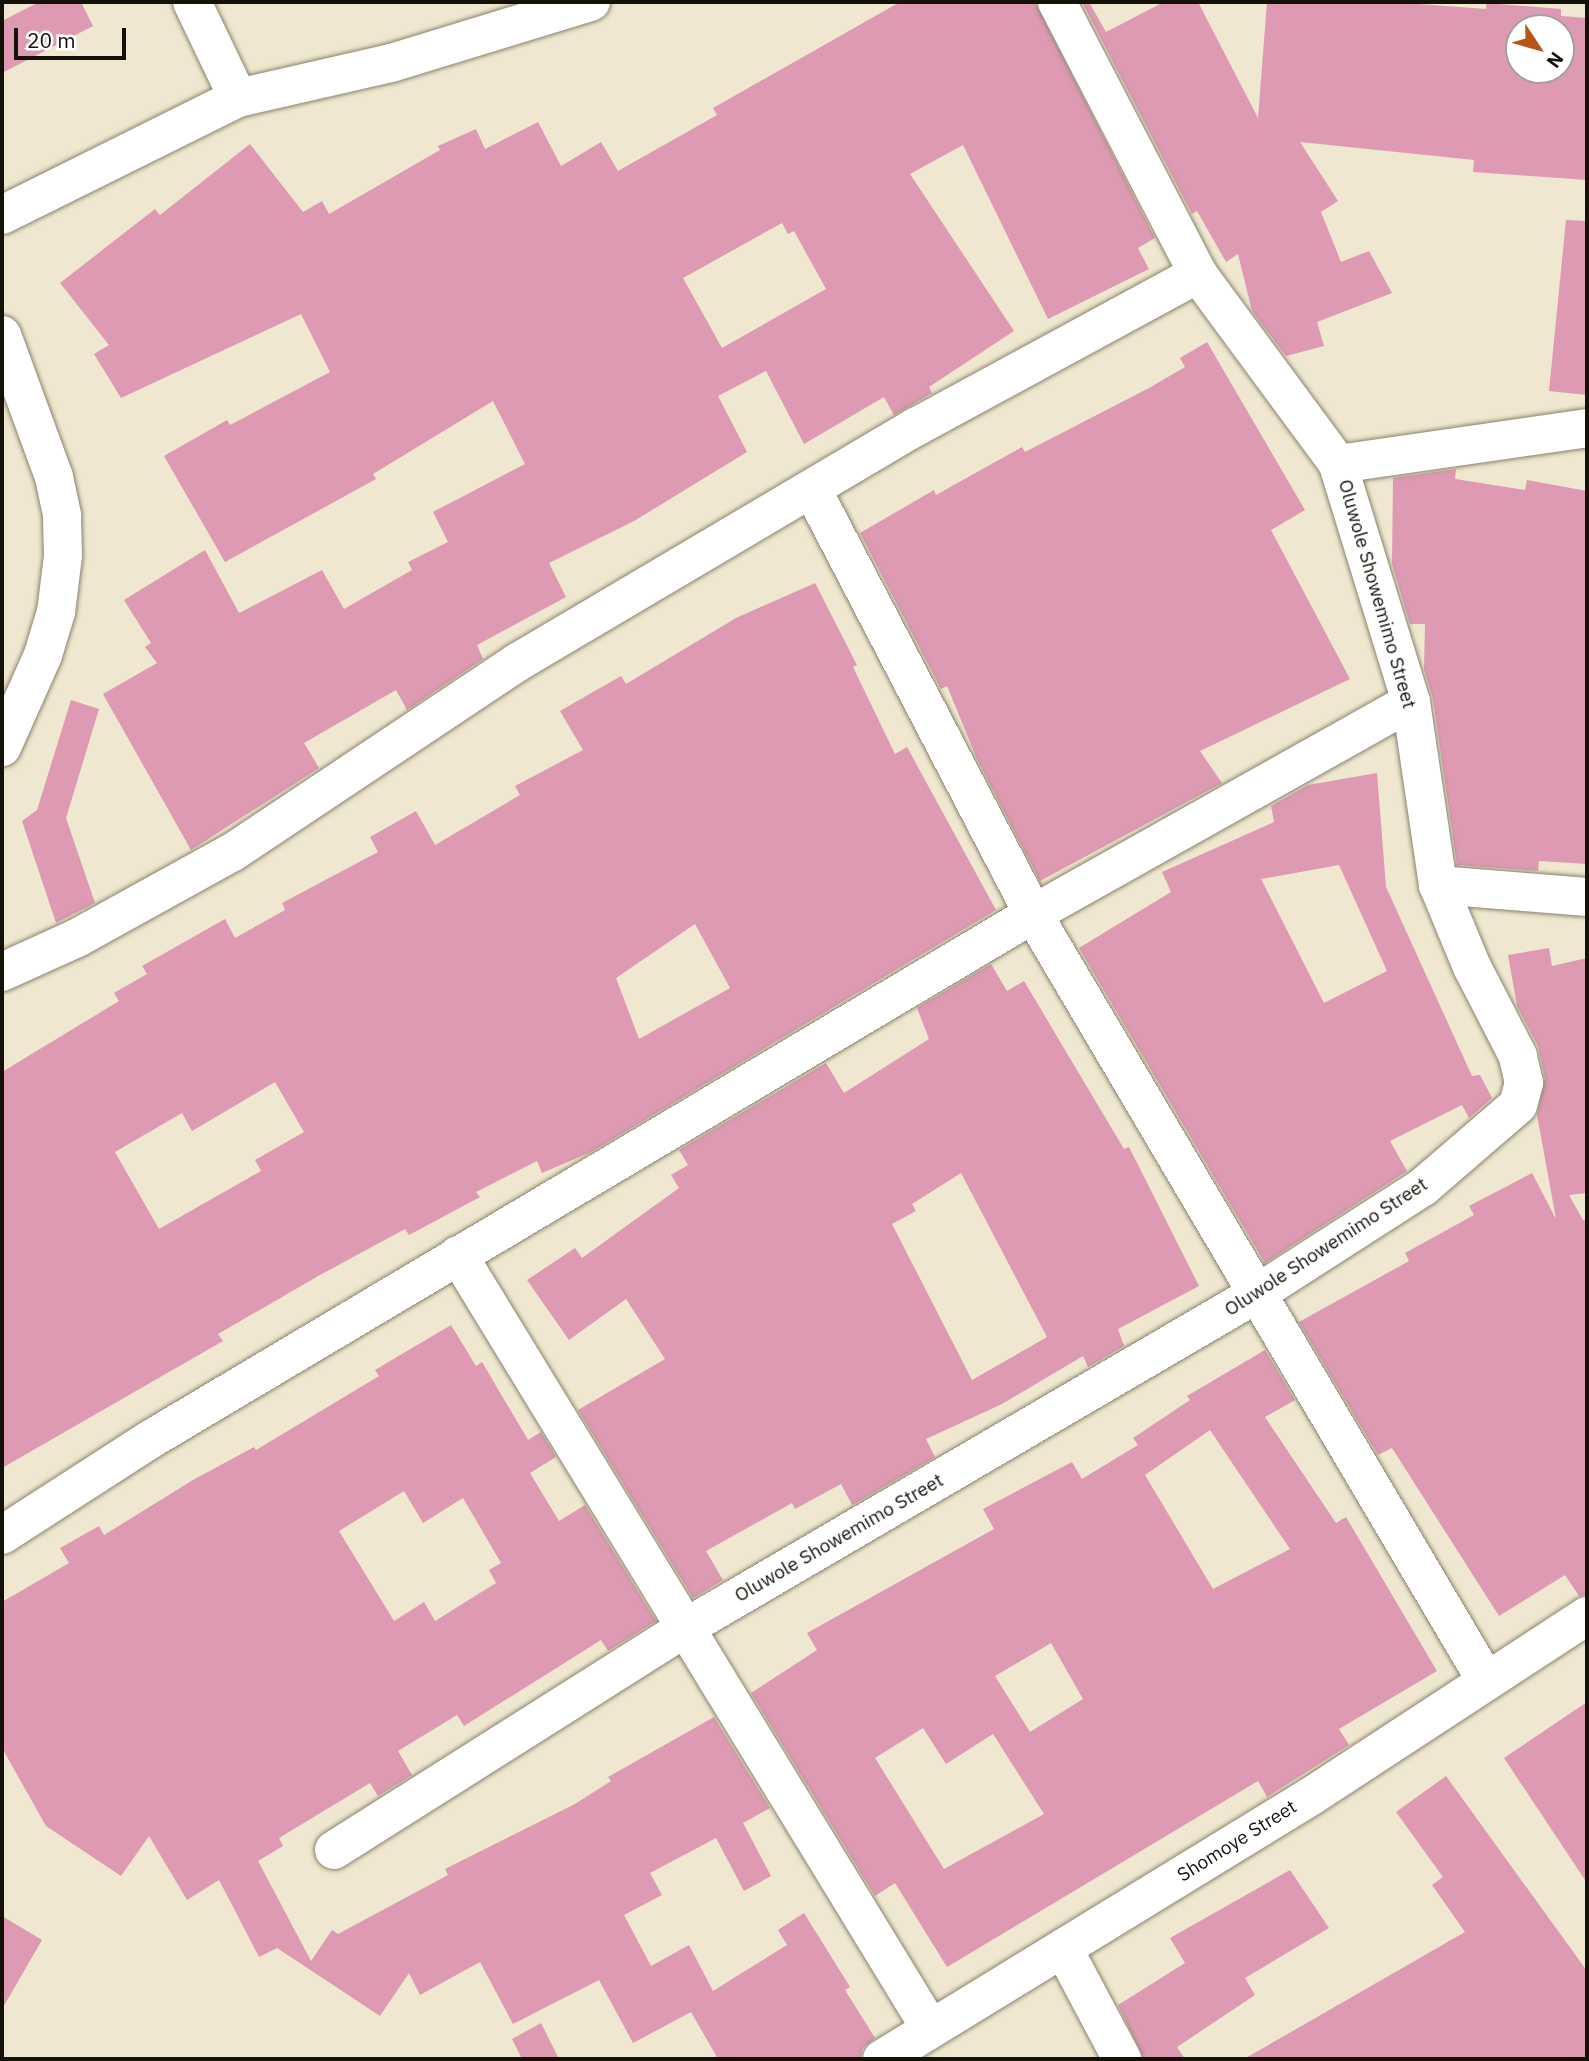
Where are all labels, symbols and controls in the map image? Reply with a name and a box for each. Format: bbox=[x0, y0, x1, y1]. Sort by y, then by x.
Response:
scale bar bbox=[18, 14, 130, 58]
north arrow bbox=[1505, 14, 1575, 84]
text: 20 m bbox=[27, 26, 76, 54]
text: N bbox=[1542, 48, 1569, 73]
street label: Oluwole Showemimo Street bbox=[1333, 477, 1421, 711]
street label: Oluwole Showemimo Street bbox=[1220, 1173, 1432, 1321]
street label: Oluwole Showemimo Street bbox=[731, 1469, 947, 1607]
street label: Shomoye Street bbox=[1173, 1795, 1301, 1887]

